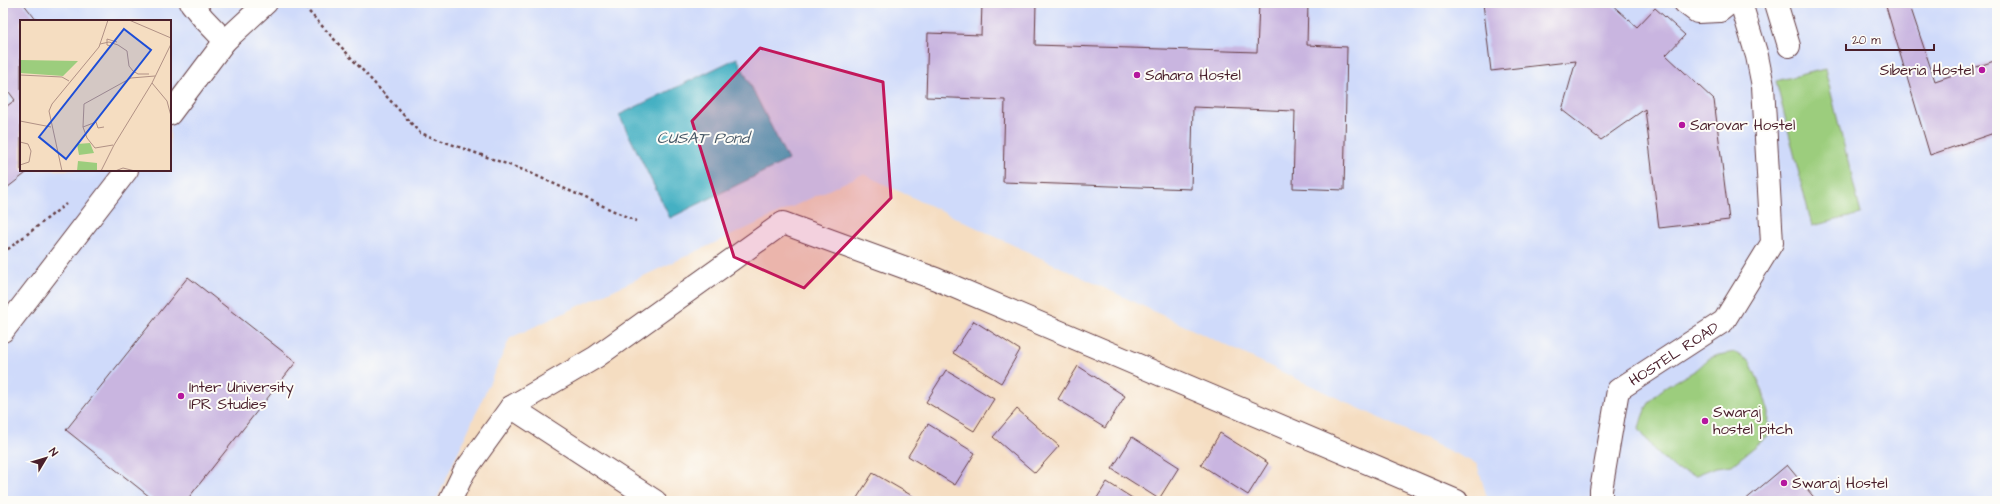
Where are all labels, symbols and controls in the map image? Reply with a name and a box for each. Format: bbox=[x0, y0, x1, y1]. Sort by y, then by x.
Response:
inset map bbox=[20, 20, 171, 171]
scale bar bbox=[1846, 26, 1934, 52]
text: 20 m bbox=[1852, 32, 1881, 49]
place label: Siberia Hostel bbox=[1880, 60, 1974, 81]
place label: Sahara Hostel bbox=[1145, 65, 1241, 86]
marker: Siberia Hostel bbox=[1977, 65, 1987, 75]
marker: Sahara Hostel bbox=[1132, 70, 1142, 80]
place label: Sarovar Hostel bbox=[1690, 115, 1795, 136]
marker: Sarovar Hostel bbox=[1677, 120, 1687, 130]
water label: CUSAT Pond bbox=[657, 127, 752, 149]
street label: HOSTEL ROAD bbox=[1625, 316, 1723, 391]
place label: Inter University IPR Studies bbox=[189, 377, 294, 415]
marker: Inter University IPR Studies bbox=[176, 391, 186, 401]
place label: Swaraj hostel pitch bbox=[1713, 402, 1793, 440]
marker: Swaraj hostel pitch bbox=[1700, 416, 1710, 426]
north arrow bbox=[26, 438, 66, 478]
text: N bbox=[45, 445, 62, 460]
place label: Swaraj Hostel bbox=[1792, 473, 1888, 494]
marker: Swaraj Hostel bbox=[1779, 478, 1789, 488]

